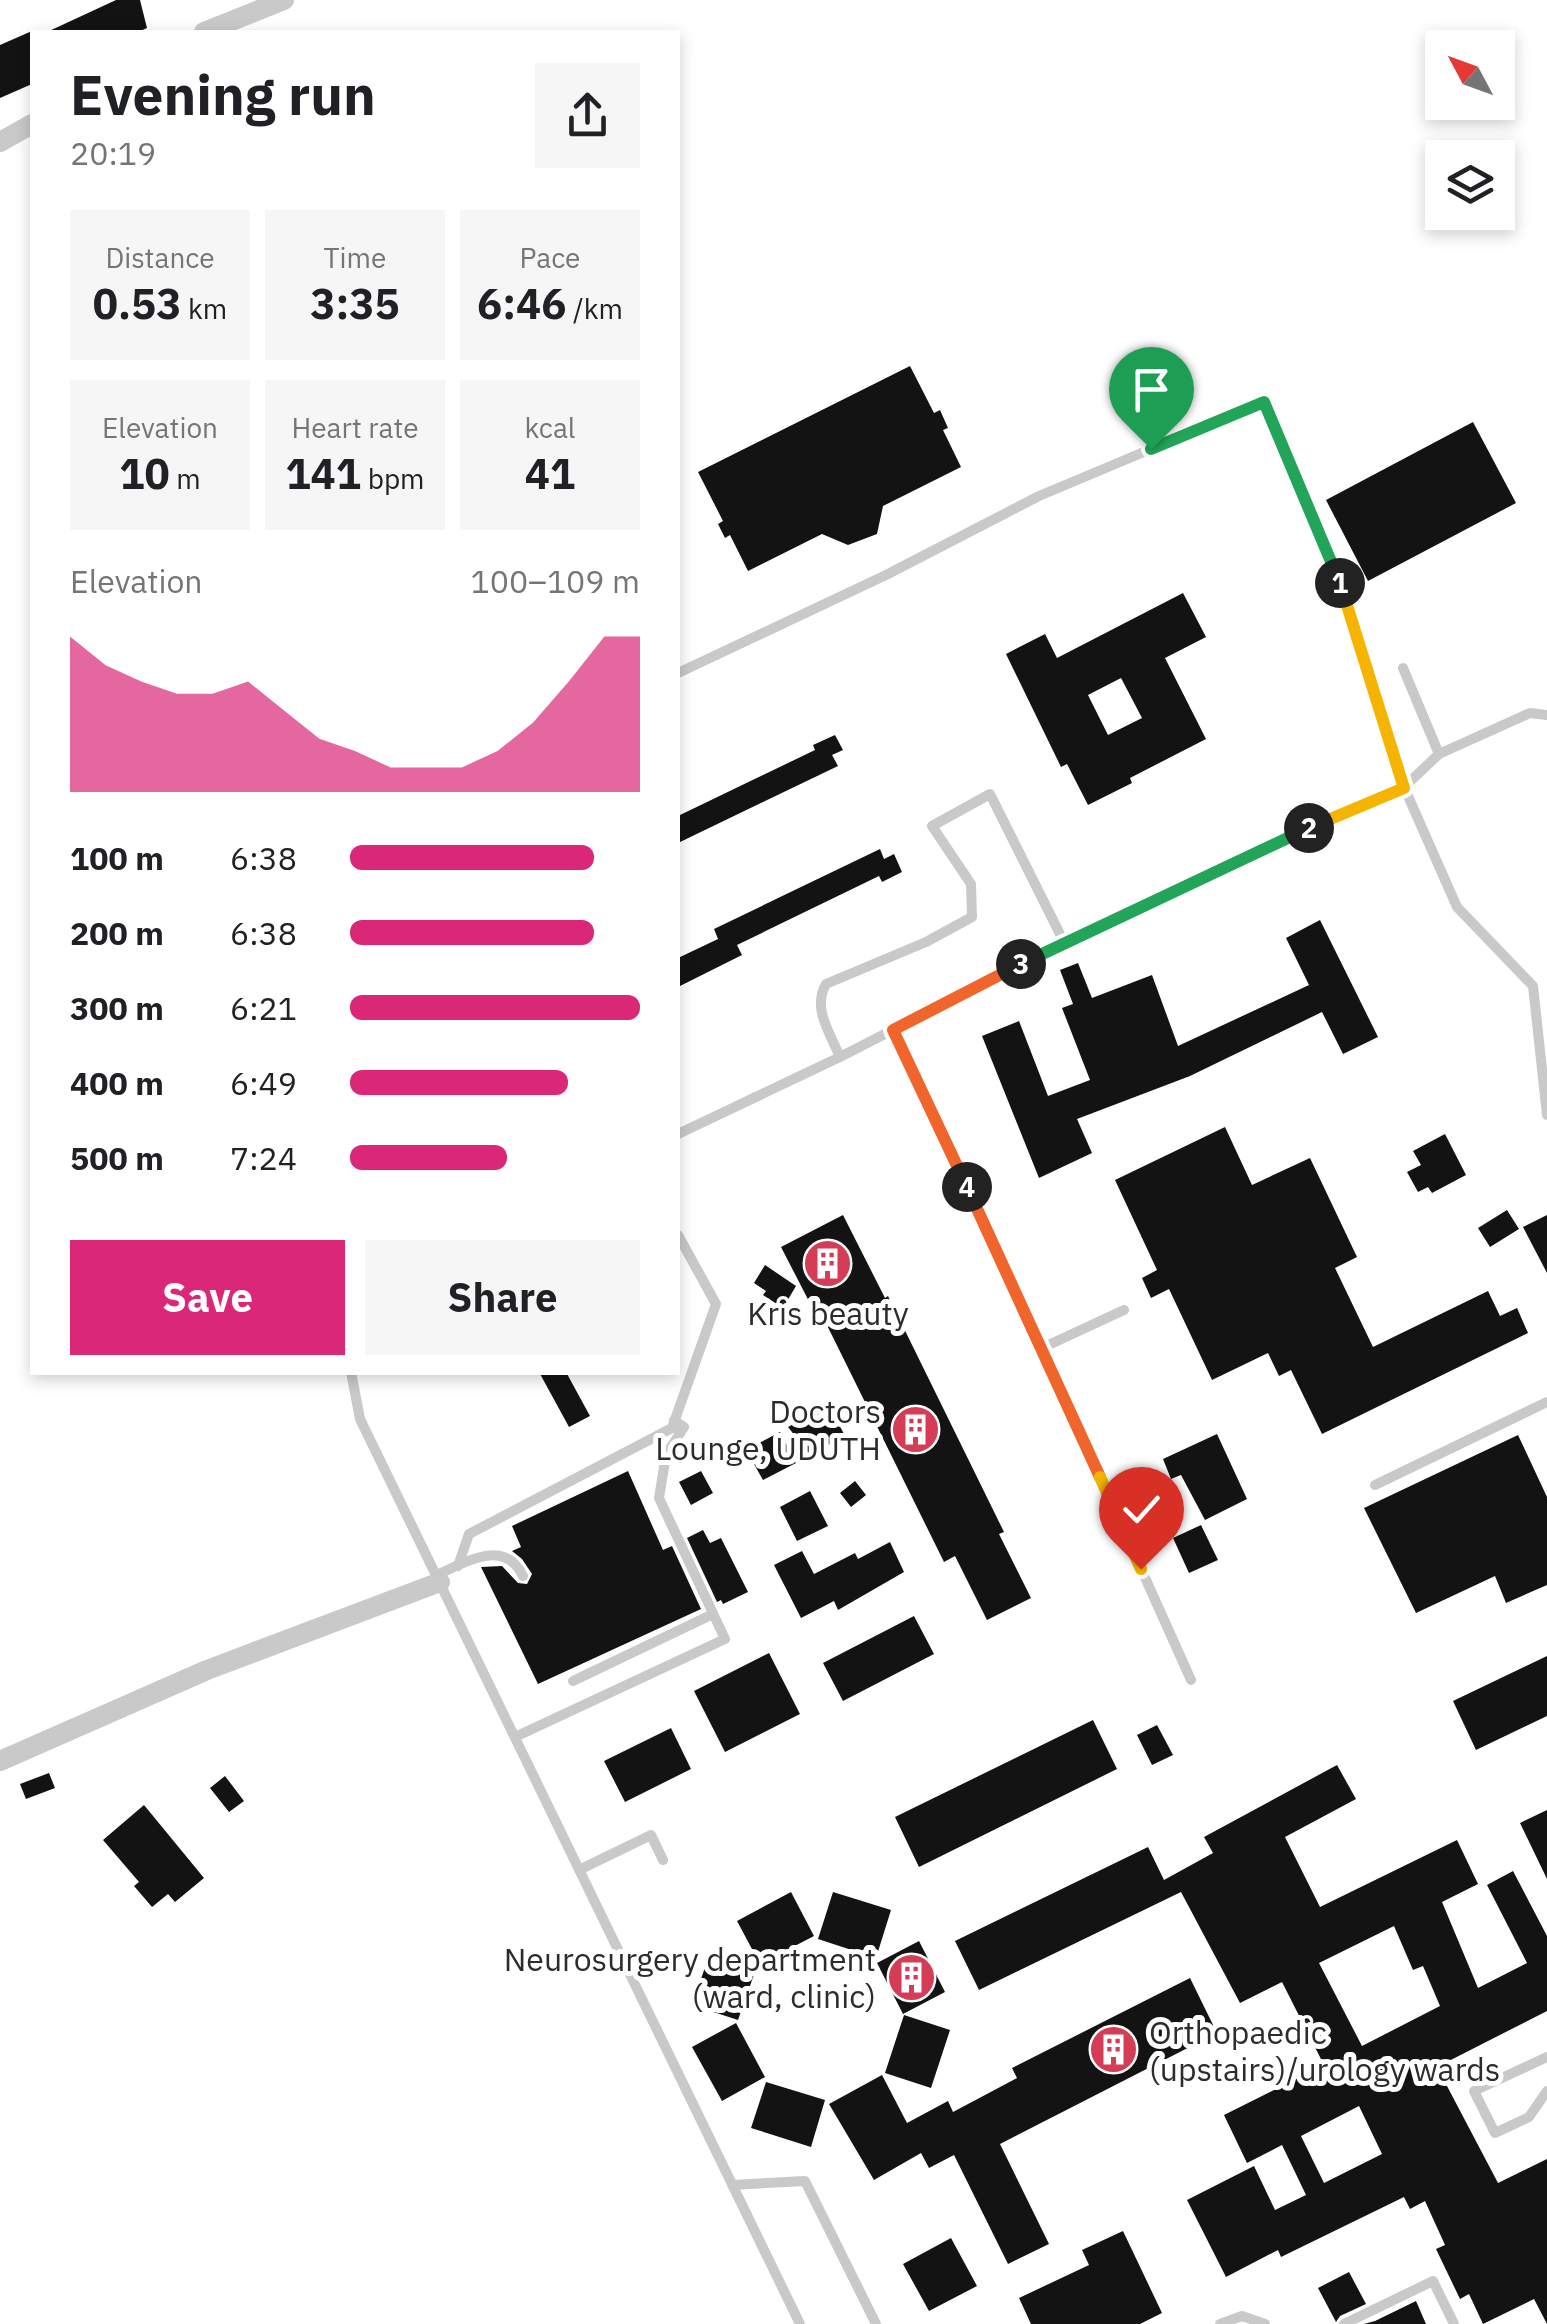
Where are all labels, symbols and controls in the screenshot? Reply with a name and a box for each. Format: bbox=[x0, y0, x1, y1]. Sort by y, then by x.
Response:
north arrow bbox=[1425, 30, 1515, 120]
map controls bbox=[1425, 30, 1515, 230]
text: Evening run bbox=[70, 59, 376, 130]
button: share bbox=[535, 63, 640, 168]
text: 20:19 bbox=[70, 132, 156, 174]
button: layers bbox=[1425, 140, 1515, 230]
text: Distance bbox=[105, 239, 215, 276]
text: Time bbox=[324, 239, 386, 276]
text: Pace bbox=[520, 239, 580, 276]
text: 0.53 bbox=[93, 276, 181, 331]
text: 3:35 bbox=[310, 276, 400, 331]
text: 6:46 bbox=[477, 276, 566, 331]
text: km bbox=[181, 290, 227, 327]
text: /km bbox=[566, 290, 623, 327]
pin bbox=[1109, 347, 1194, 450]
icon: arrive bbox=[1124, 362, 1179, 417]
text: Elevation bbox=[102, 409, 218, 446]
text: Heart rate bbox=[291, 409, 419, 446]
text: kcal bbox=[525, 409, 575, 446]
text: 10 bbox=[119, 446, 170, 501]
text: 141 bbox=[285, 446, 361, 501]
text: 41 bbox=[525, 446, 575, 501]
text: m bbox=[170, 460, 201, 497]
text: bpm bbox=[361, 460, 425, 497]
pin: 1 bbox=[1315, 558, 1365, 608]
text: Elevation bbox=[70, 560, 203, 602]
text: 100–109 m bbox=[470, 560, 640, 602]
text: 1 bbox=[1332, 564, 1348, 601]
pin: 2 bbox=[1284, 803, 1334, 853]
text: 2 bbox=[1301, 809, 1317, 846]
text: 100 m bbox=[70, 837, 164, 879]
text: 6:38 bbox=[230, 837, 297, 879]
text: 200 m bbox=[70, 912, 164, 954]
text: 6:38 bbox=[230, 912, 297, 954]
pin: 3 bbox=[996, 939, 1046, 989]
text: 3 bbox=[1013, 945, 1029, 982]
text: 300 m bbox=[70, 987, 164, 1029]
text: 6:21 bbox=[230, 987, 297, 1029]
text: 400 m bbox=[70, 1062, 164, 1104]
text: 6:49 bbox=[230, 1062, 297, 1104]
text: 500 m bbox=[70, 1137, 164, 1179]
text: 7:24 bbox=[230, 1137, 297, 1179]
pin: 4 bbox=[942, 1162, 992, 1212]
text: 4 bbox=[959, 1168, 975, 1205]
building icon: Kris beauty bbox=[802, 1237, 854, 1289]
button: Save bbox=[70, 1240, 345, 1355]
button: Share bbox=[365, 1240, 640, 1355]
place label: Kris beauty bbox=[747, 1292, 909, 1334]
place label: Doctors Lounge, UDUTH bbox=[655, 1390, 881, 1469]
building icon: Doctors Lounge, UDUTH bbox=[890, 1403, 942, 1455]
pin bbox=[1099, 1467, 1184, 1570]
icon: check bbox=[1114, 1482, 1169, 1537]
place label: Neurosurgery department (ward, clinic) bbox=[504, 1938, 876, 2017]
building icon: Neurosurgery department (ward, clinic) bbox=[885, 1951, 937, 2003]
place label: Orthopaedic (upstairs)/urology wards bbox=[1149, 2011, 1500, 2090]
building icon: Orthopaedic (upstairs)/urology wards bbox=[1088, 2024, 1140, 2076]

